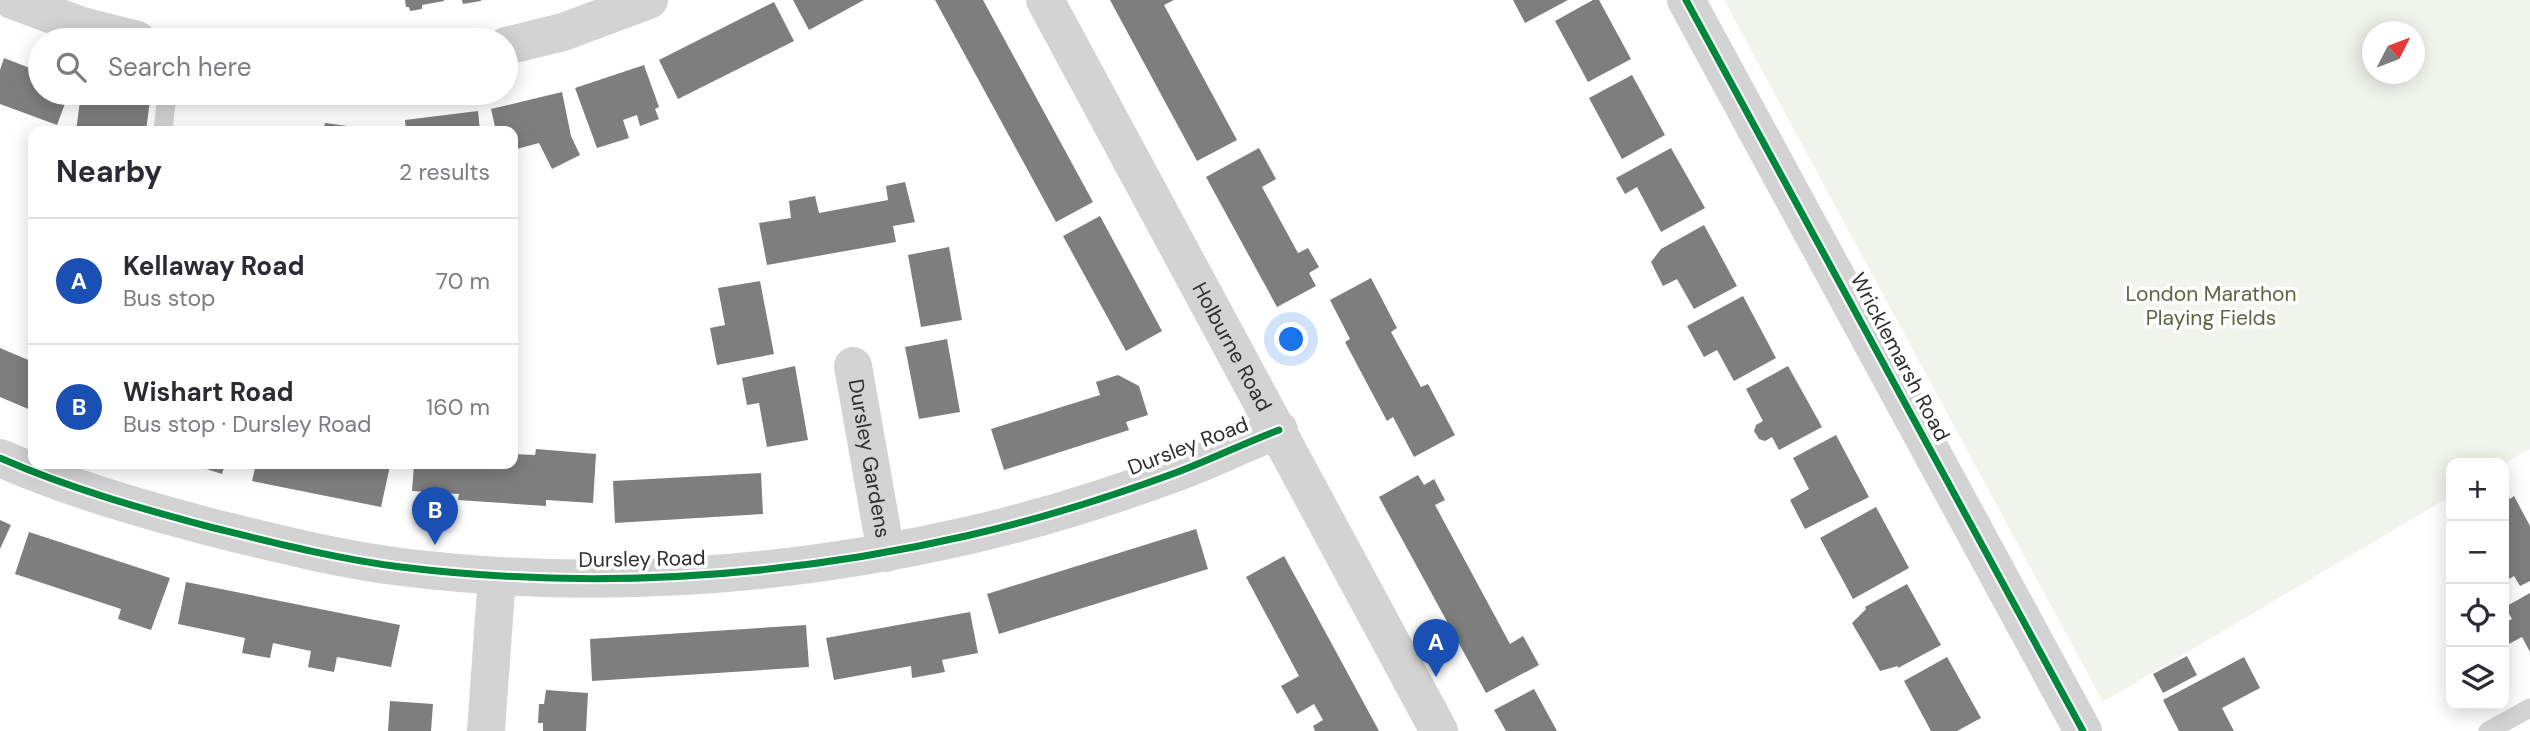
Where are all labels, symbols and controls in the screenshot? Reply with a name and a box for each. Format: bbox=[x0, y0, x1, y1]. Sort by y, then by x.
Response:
north arrow bbox=[2362, 21, 2425, 84]
search box bbox=[28, 28, 518, 105]
icon: search bbox=[52, 48, 90, 86]
text: Search here bbox=[108, 50, 251, 84]
text: Nearby bbox=[56, 152, 162, 191]
text: 2 results bbox=[399, 157, 490, 187]
text: Kellaway Road bbox=[123, 249, 305, 283]
text: A bbox=[71, 266, 87, 296]
text: 70 m bbox=[436, 266, 490, 296]
street label: Wricklemarsh Road bbox=[1844, 268, 1956, 446]
street label: Holburne Road bbox=[1186, 277, 1278, 416]
park label: London Marathon Playing Fields bbox=[2125, 280, 2297, 332]
text: Bus stop bbox=[123, 283, 215, 313]
your location bbox=[1274, 322, 1308, 356]
text: Wishart Road bbox=[123, 375, 293, 409]
street label: Dursley Gardens bbox=[842, 377, 897, 540]
text: B bbox=[72, 392, 86, 422]
text: 160 m bbox=[426, 392, 490, 422]
text: Bus stop · Dursley Road bbox=[123, 409, 372, 439]
street label: Dursley Road bbox=[1124, 410, 1252, 482]
map controls bbox=[2446, 458, 2509, 710]
button: + bbox=[2446, 458, 2509, 521]
pin: B bbox=[412, 487, 458, 545]
button: − bbox=[2446, 521, 2509, 584]
street label: Dursley Road bbox=[578, 544, 706, 574]
button: locate bbox=[2446, 584, 2509, 647]
pin: A bbox=[1413, 619, 1459, 677]
button: layers bbox=[2446, 647, 2509, 710]

